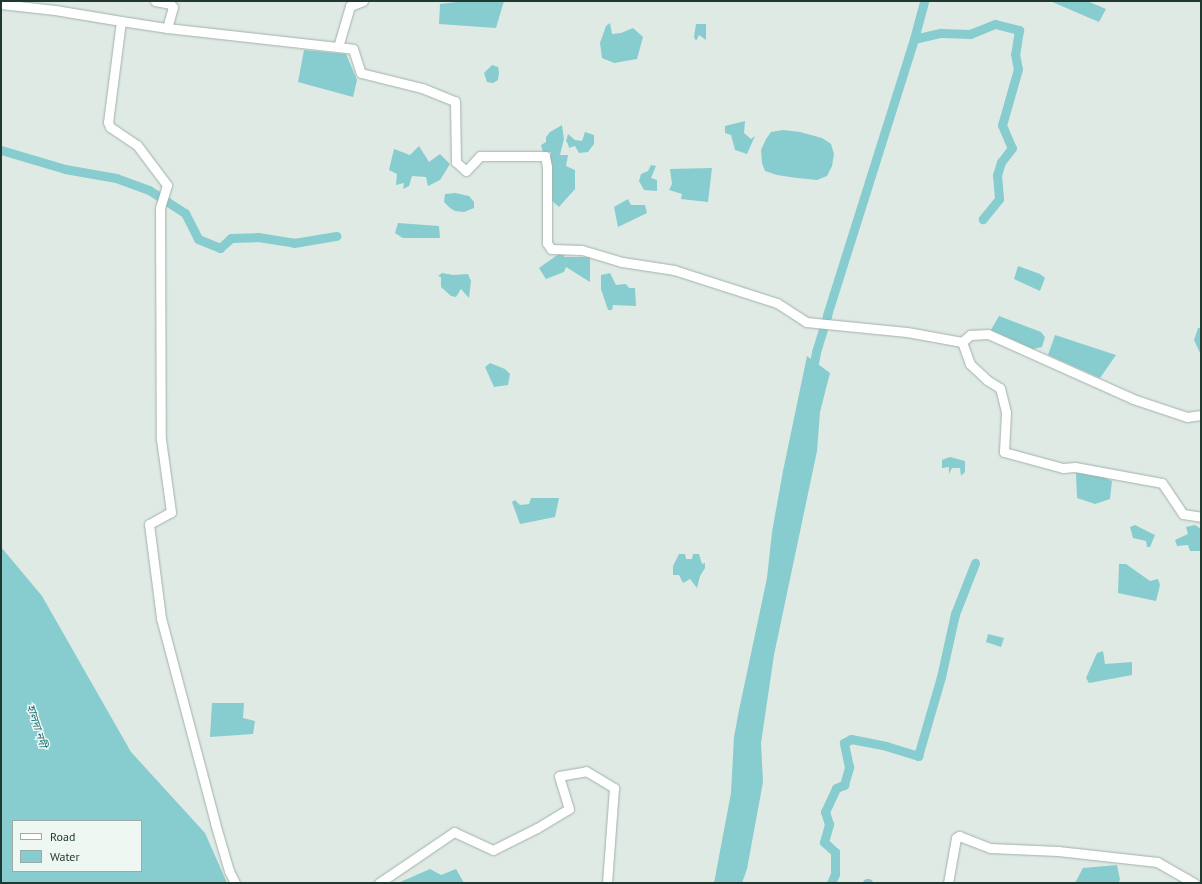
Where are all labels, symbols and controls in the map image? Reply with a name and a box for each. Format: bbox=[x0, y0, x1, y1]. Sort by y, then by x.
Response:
water label: হালদা নদী bbox=[24, 703, 50, 749]
legend bbox=[12, 820, 142, 872]
text: Road bbox=[50, 829, 75, 844]
text: Water bbox=[50, 849, 80, 864]

